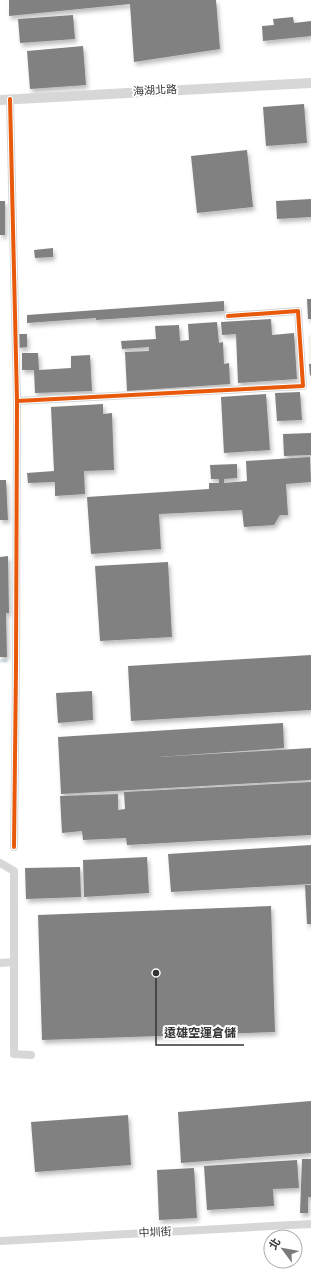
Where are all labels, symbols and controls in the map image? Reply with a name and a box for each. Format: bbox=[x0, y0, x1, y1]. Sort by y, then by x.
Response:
street label: 海湖北路 bbox=[133, 83, 177, 99]
callout: 遠雄空運倉儲 bbox=[156, 1021, 244, 1045]
text: 遠雄空運倉儲 bbox=[164, 1026, 236, 1042]
street label: 中圳街 bbox=[138, 1225, 172, 1241]
north arrow bbox=[263, 1229, 303, 1269]
text: 北 bbox=[267, 1236, 284, 1253]

